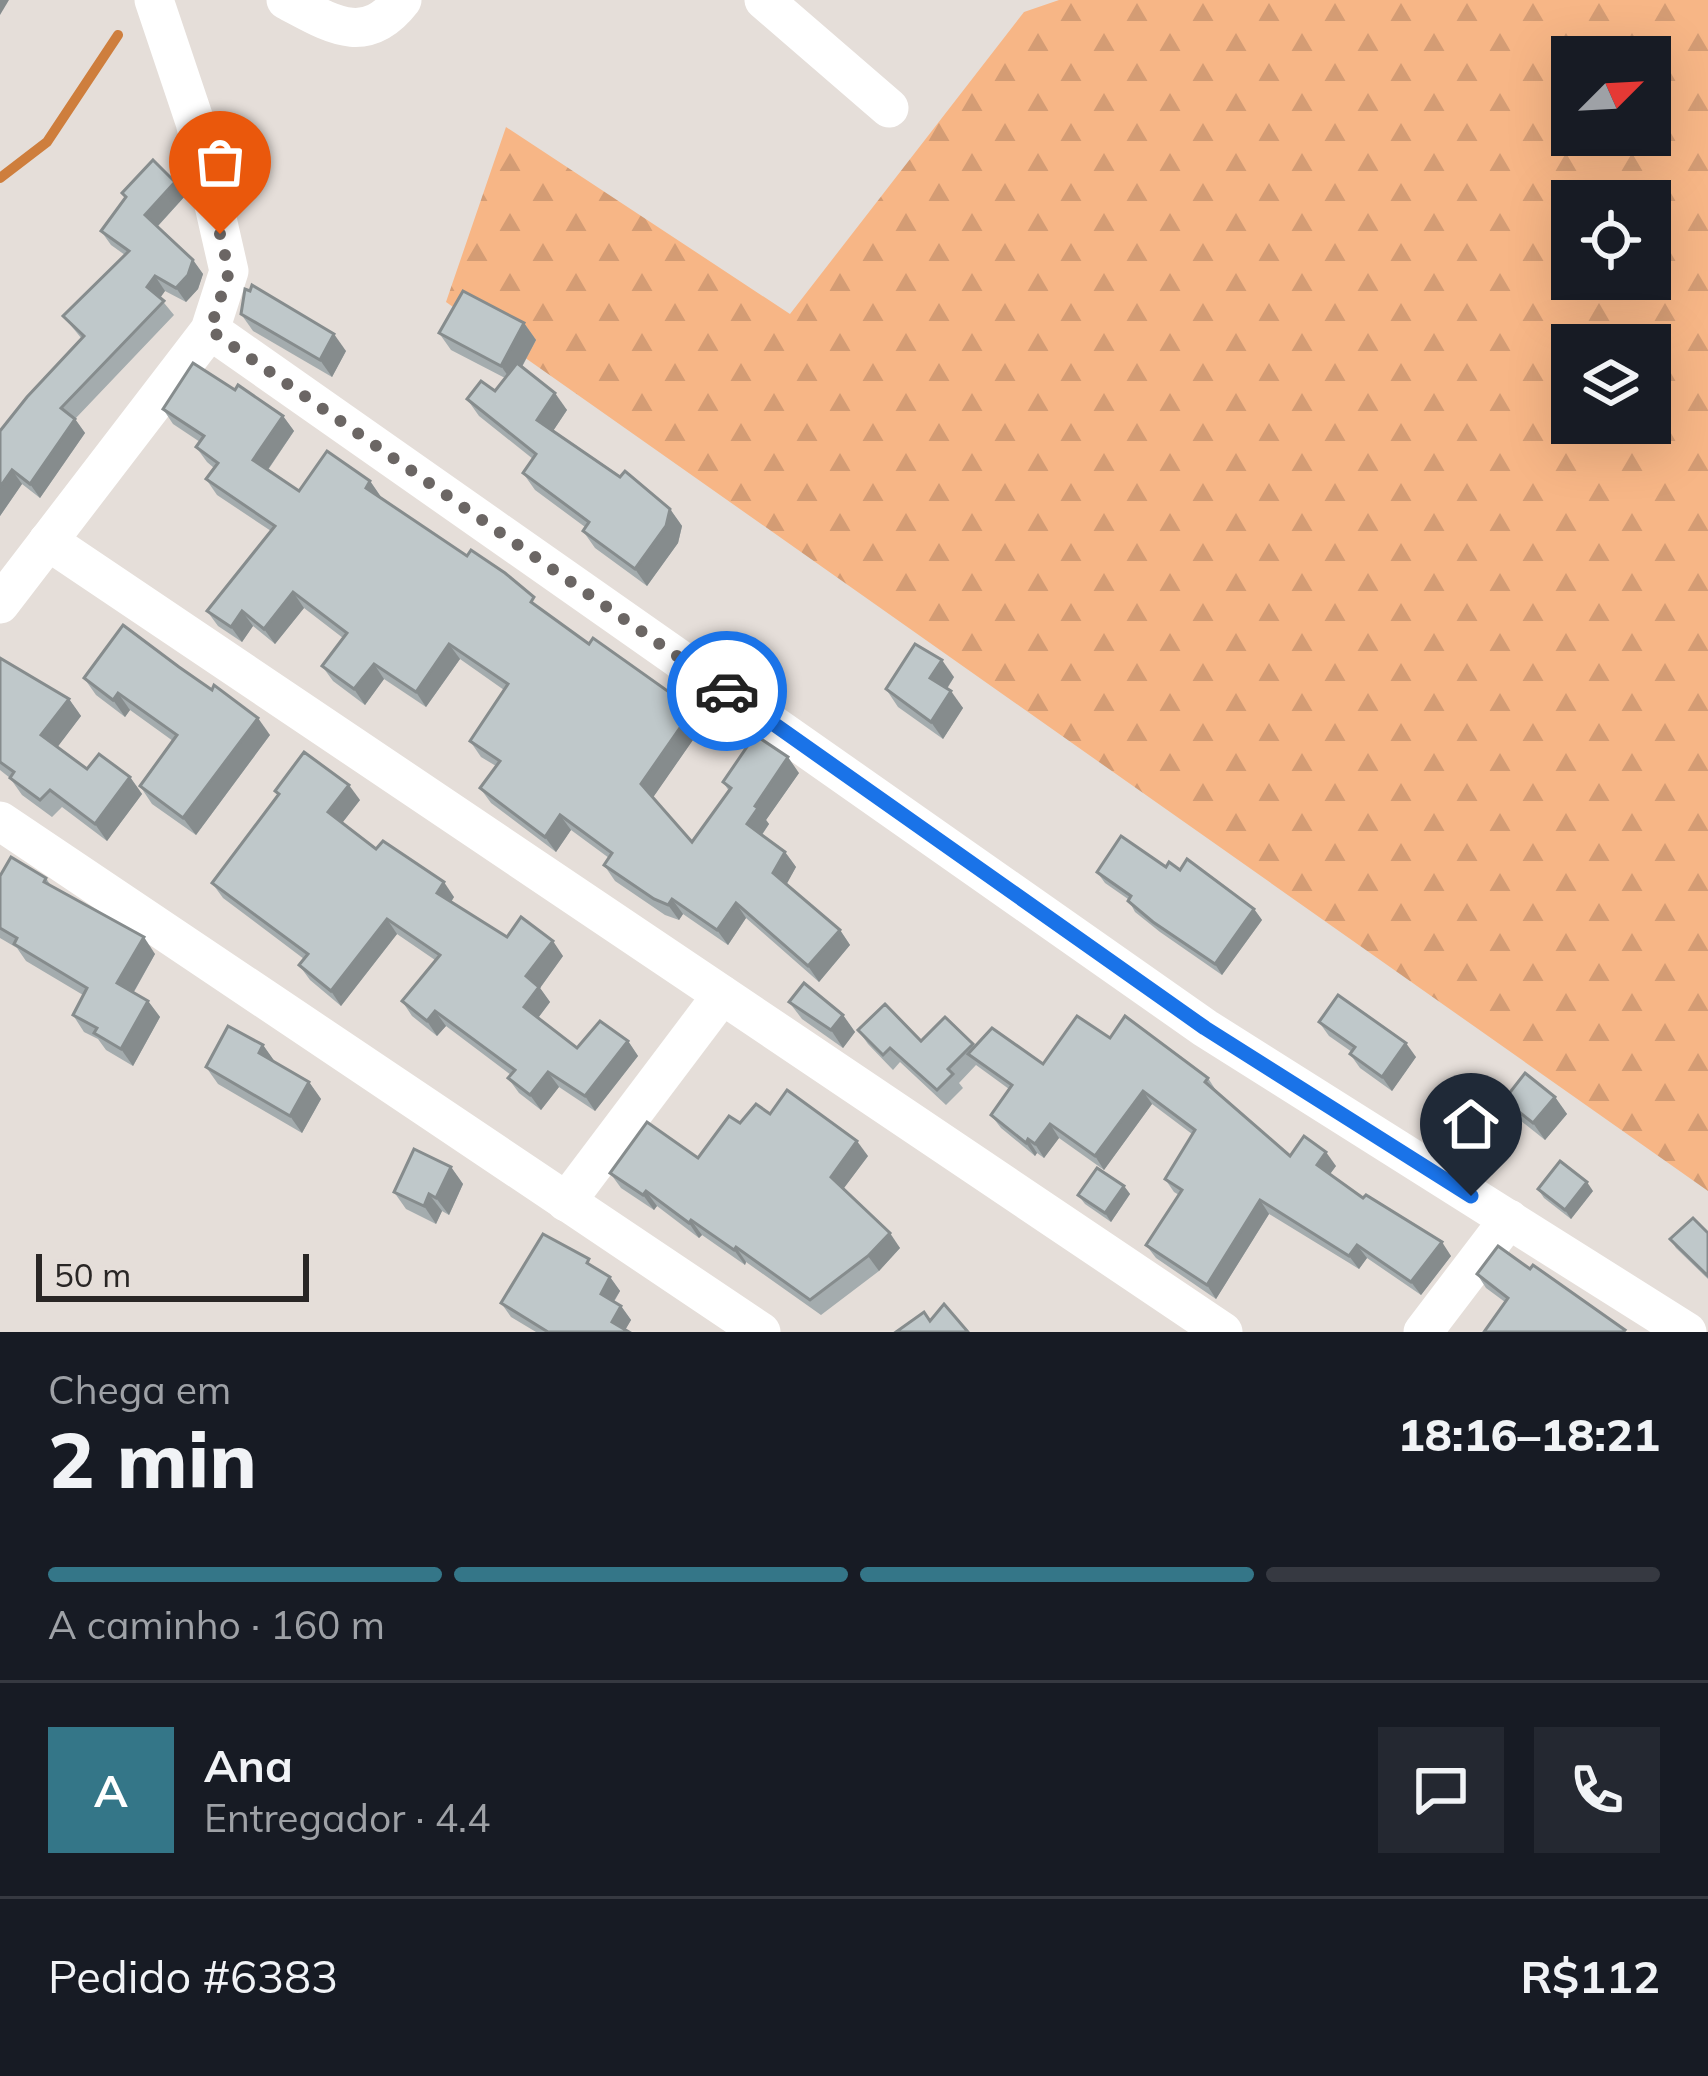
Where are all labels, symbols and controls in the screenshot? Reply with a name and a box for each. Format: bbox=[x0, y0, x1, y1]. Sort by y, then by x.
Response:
north arrow bbox=[1551, 36, 1671, 156]
map controls bbox=[1551, 36, 1671, 444]
pin bbox=[169, 111, 271, 234]
icon: bag bbox=[187, 129, 253, 195]
button: locate bbox=[1551, 180, 1671, 300]
button: layers bbox=[1551, 324, 1671, 444]
courier bbox=[667, 631, 787, 751]
icon: car bbox=[694, 658, 760, 724]
pin bbox=[1420, 1073, 1522, 1196]
icon: home bbox=[1438, 1091, 1504, 1157]
scale bar bbox=[36, 1248, 309, 1301]
text: 50 m bbox=[54, 1254, 131, 1295]
text: Chega em bbox=[48, 1365, 231, 1414]
text: 18:16–18:21 bbox=[1398, 1406, 1660, 1462]
text: 2 min bbox=[48, 1410, 257, 1508]
text: A caminho · 160 m bbox=[48, 1600, 385, 1649]
button: chat bbox=[1378, 1727, 1504, 1853]
button: phone bbox=[1534, 1727, 1660, 1853]
text: Ana bbox=[204, 1737, 293, 1793]
text: A bbox=[94, 1762, 128, 1818]
text: Entregador · 4.4 bbox=[204, 1793, 490, 1842]
text: Pedido #6383 bbox=[48, 1948, 338, 2004]
text: R$112 bbox=[1520, 1948, 1660, 2004]

